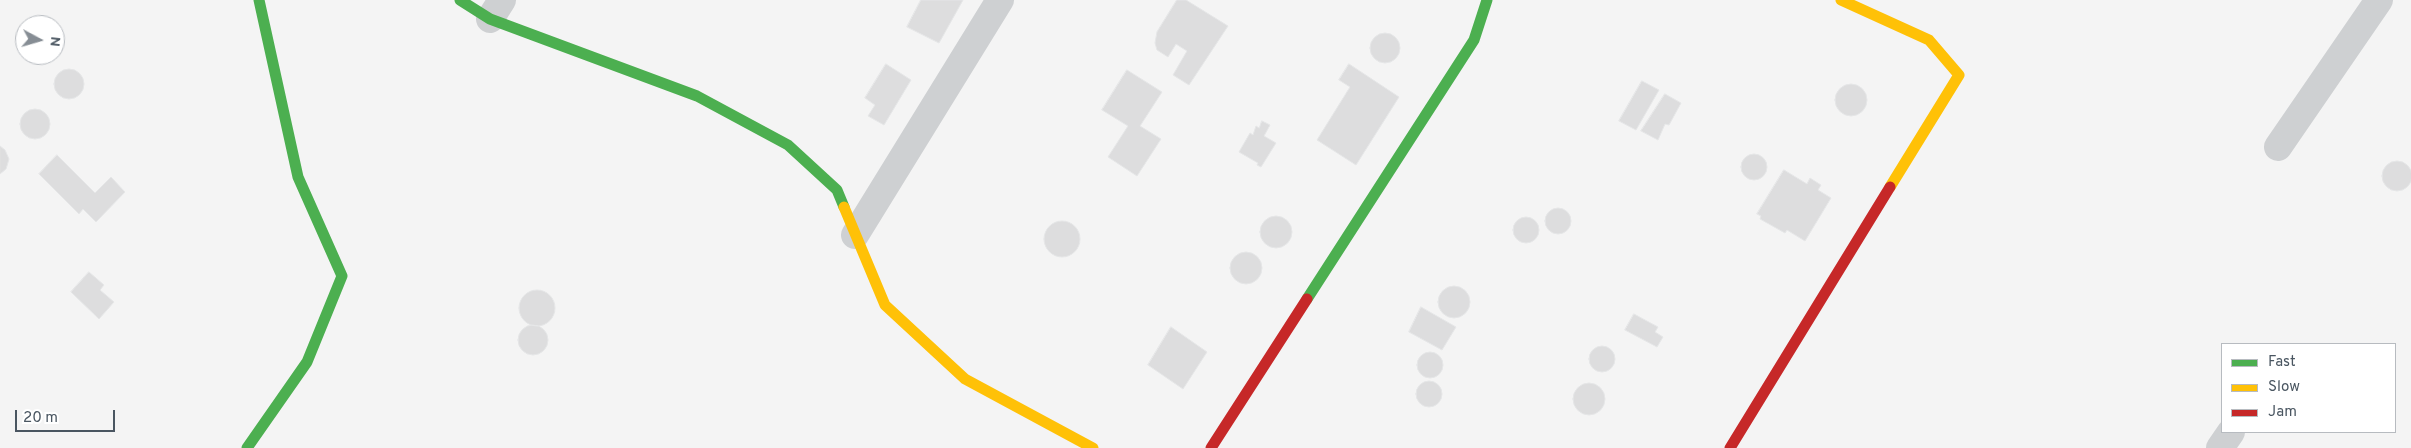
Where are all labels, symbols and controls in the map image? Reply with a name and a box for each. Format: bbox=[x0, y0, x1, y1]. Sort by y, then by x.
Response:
north arrow bbox=[15, 15, 65, 65]
text: N bbox=[45, 36, 63, 47]
legend bbox=[2221, 343, 2396, 433]
text: Fast bbox=[2268, 353, 2296, 372]
text: Slow bbox=[2268, 378, 2300, 397]
scale bar bbox=[18, 400, 118, 432]
text: Jam bbox=[2268, 403, 2297, 422]
text: 20 m bbox=[23, 409, 58, 428]

